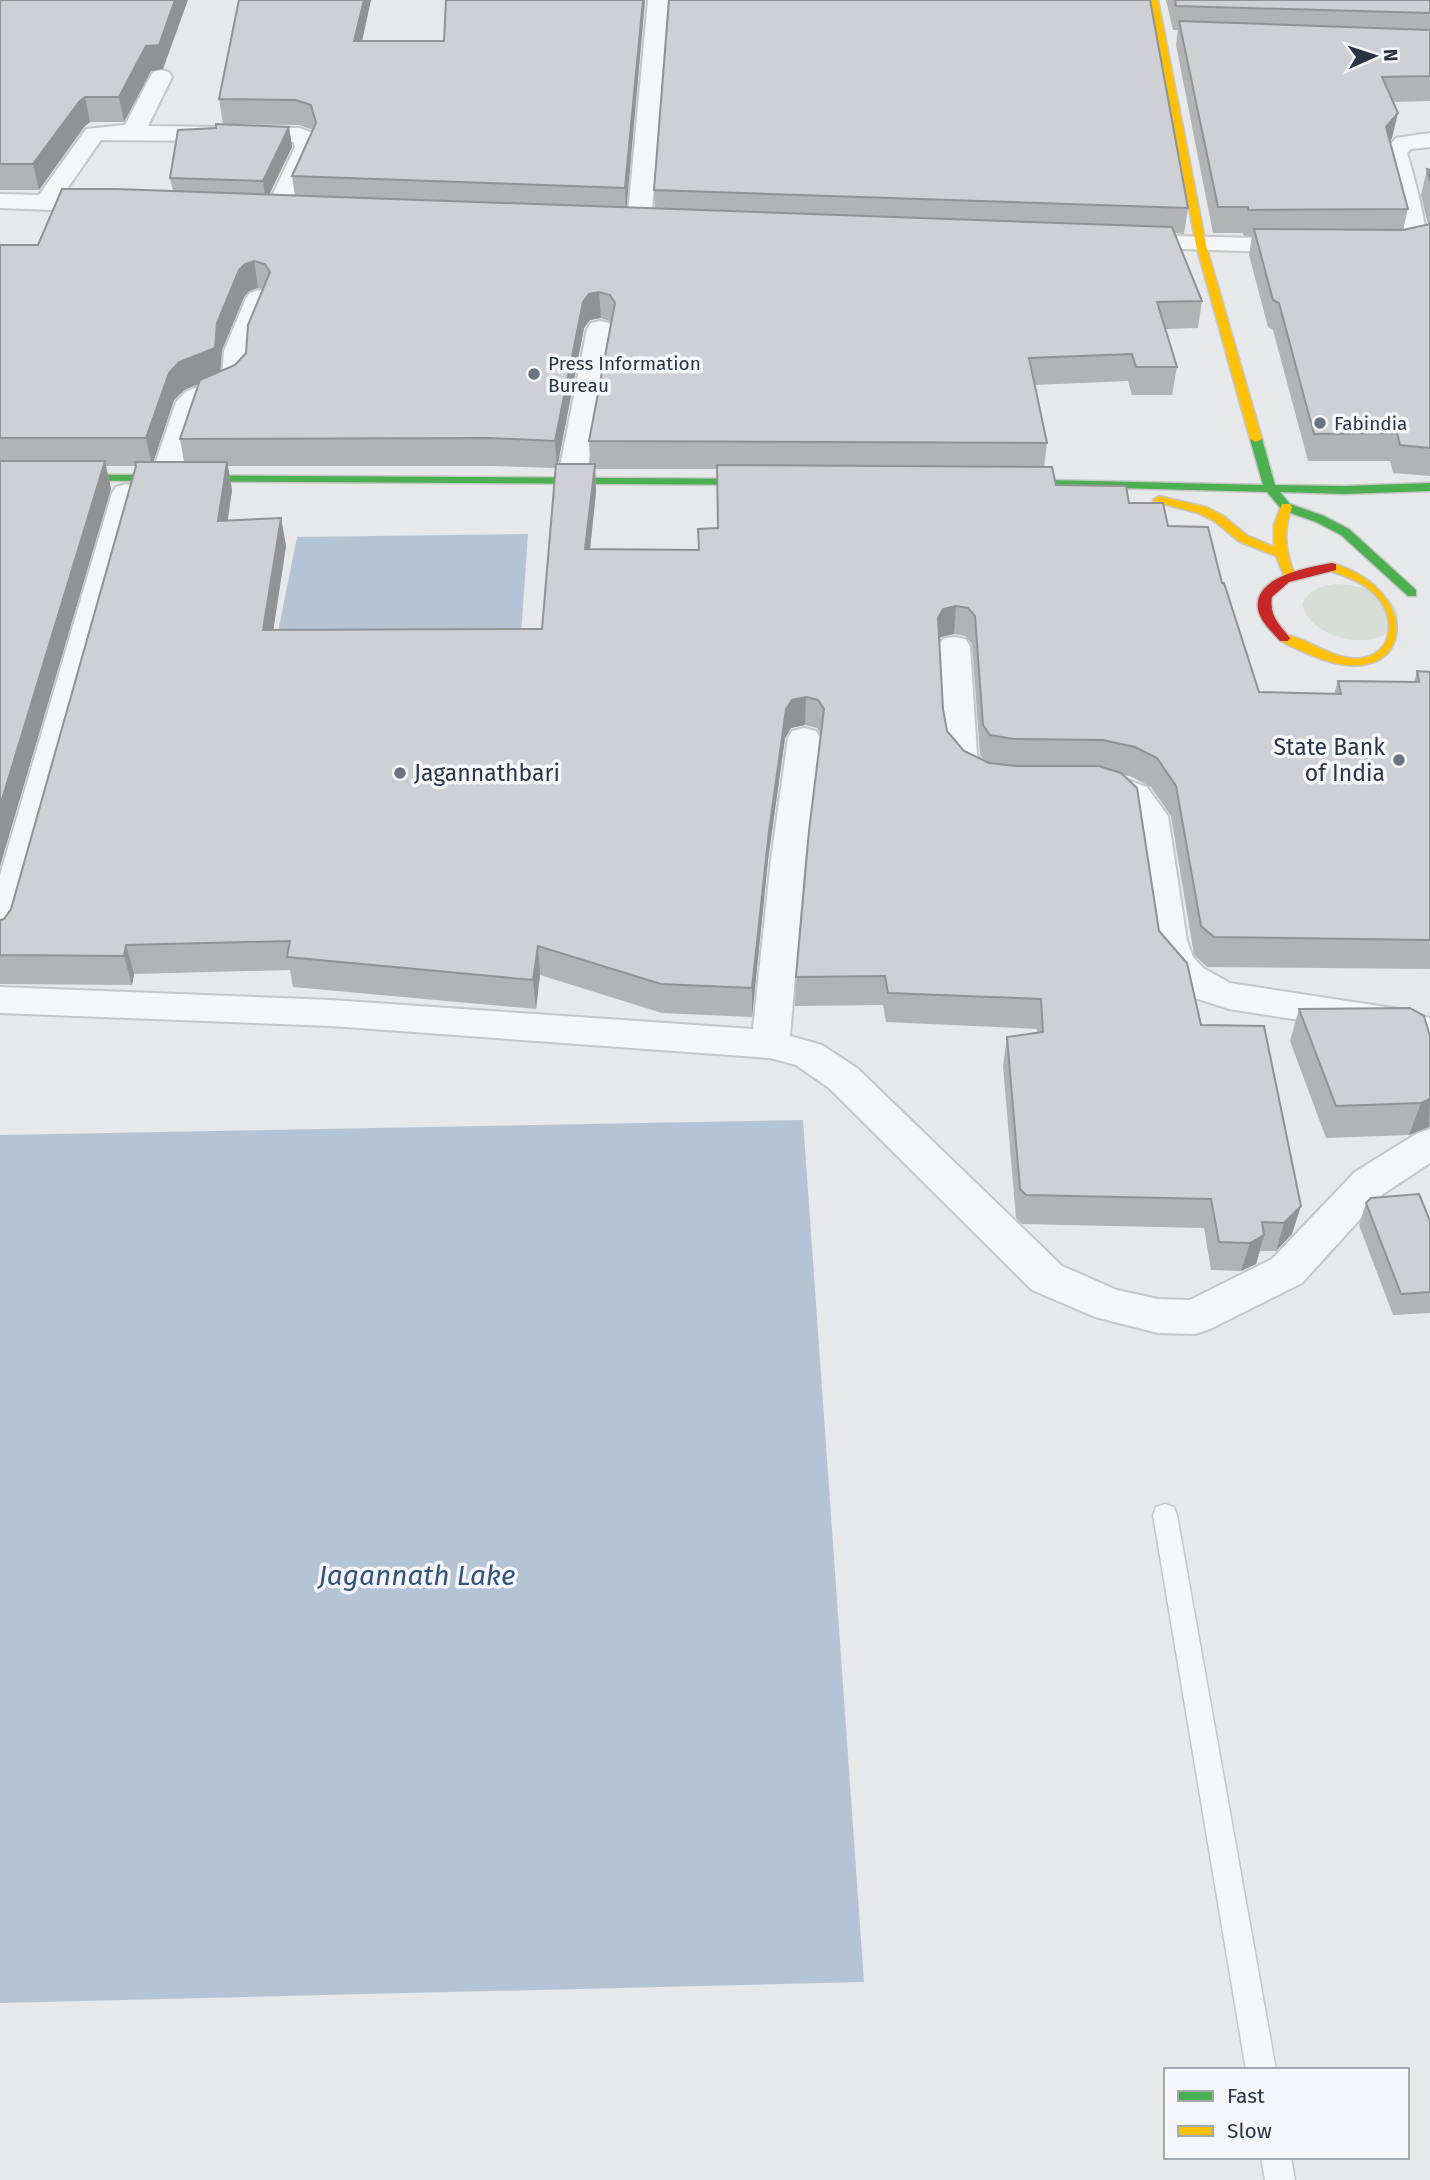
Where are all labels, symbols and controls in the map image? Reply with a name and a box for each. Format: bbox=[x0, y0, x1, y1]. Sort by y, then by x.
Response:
north arrow bbox=[1339, 21, 1409, 91]
text: N bbox=[1379, 48, 1402, 62]
place label: Press Information Bureau bbox=[548, 352, 701, 397]
marker: Press Information Bureau bbox=[526, 366, 542, 382]
place label: Fabindia bbox=[1334, 412, 1407, 435]
marker: Fabindia bbox=[1312, 415, 1328, 431]
place label: State Bank of India bbox=[1273, 733, 1385, 787]
marker: State Bank of India bbox=[1391, 752, 1407, 768]
place label: Jagannathbari bbox=[414, 759, 560, 787]
marker: Jagannathbari bbox=[392, 765, 408, 781]
water label: Jagannath Lake bbox=[316, 1559, 516, 1592]
legend bbox=[1164, 2068, 1409, 2159]
text: Fast bbox=[1227, 2083, 1265, 2109]
text: Slow bbox=[1227, 2118, 1272, 2144]

